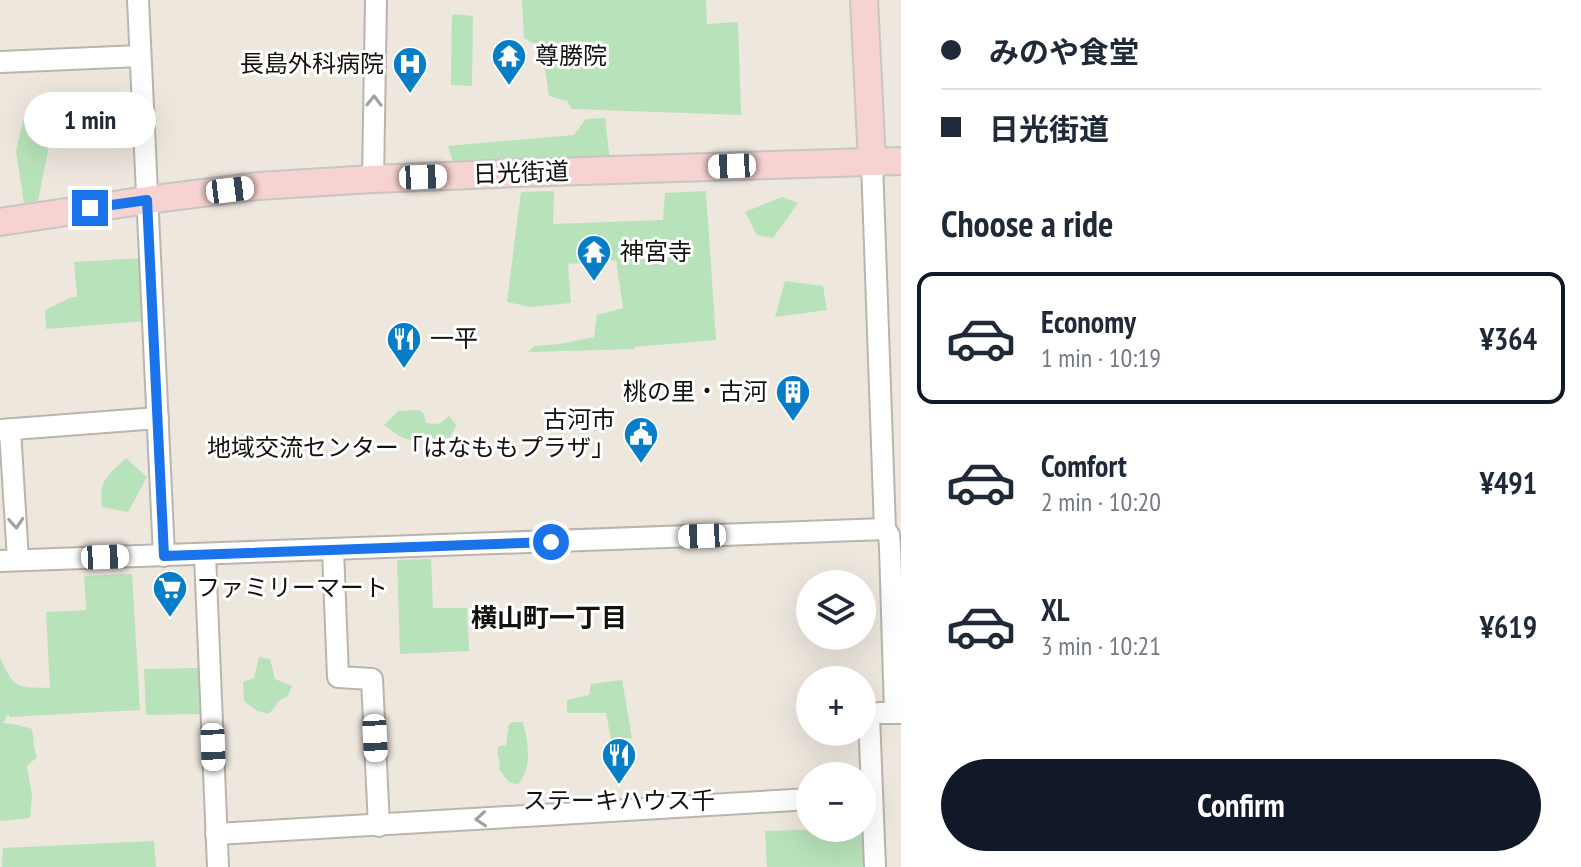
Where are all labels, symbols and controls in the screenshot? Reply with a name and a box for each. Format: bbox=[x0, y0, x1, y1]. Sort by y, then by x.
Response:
text: みのや食堂 bbox=[989, 32, 1139, 71]
temple icon: 尊勝院 bbox=[490, 37, 528, 87]
place label: 尊勝院 bbox=[535, 40, 607, 71]
hospital icon: 長島外科病院 bbox=[391, 45, 429, 95]
place label: 長島外科病院 bbox=[240, 48, 384, 79]
callout: 1 min bbox=[24, 92, 156, 148]
one-way arrow bbox=[365, 94, 383, 107]
text: 1 min bbox=[64, 103, 116, 136]
text: 日光街道 bbox=[989, 109, 1109, 148]
car bbox=[708, 153, 756, 179]
street label: 日光街道 bbox=[472, 155, 569, 190]
car bbox=[399, 164, 447, 190]
car bbox=[205, 175, 255, 205]
route end bbox=[72, 190, 108, 226]
text: Choose a ride bbox=[941, 200, 1113, 247]
temple icon: 神宮寺 bbox=[575, 233, 613, 283]
place label: 神宮寺 bbox=[620, 236, 692, 267]
icon: car bbox=[945, 302, 1017, 374]
text: Economy bbox=[1041, 302, 1136, 341]
text: ¥364 bbox=[1480, 319, 1537, 358]
restaurant icon: 一平 bbox=[385, 320, 423, 370]
place label: 一平 bbox=[430, 323, 478, 354]
text: 1 min · 10:19 bbox=[1041, 341, 1161, 374]
building icon: 桃の里・古河 bbox=[774, 373, 812, 423]
place label: 桃の里・古河 bbox=[623, 376, 767, 407]
place label: 古河市 地域交流センター「はなももプラザ」 bbox=[207, 404, 615, 463]
public building icon: 古河市 地域交流センター「はなももプラザ」 bbox=[622, 415, 660, 465]
icon: car bbox=[945, 446, 1017, 518]
text: Comfort bbox=[1041, 446, 1127, 485]
text: ¥491 bbox=[1480, 463, 1537, 502]
text: 2 min · 10:20 bbox=[1041, 485, 1161, 518]
one-way arrow bbox=[7, 517, 24, 530]
car bbox=[678, 523, 726, 549]
route start bbox=[533, 524, 569, 560]
car bbox=[81, 544, 129, 570]
supermarket icon: ファミリーマート bbox=[151, 569, 189, 619]
map controls bbox=[796, 570, 876, 842]
button: layers bbox=[796, 570, 876, 650]
place label: ファミリーマート bbox=[196, 572, 388, 603]
icon: car bbox=[945, 590, 1017, 662]
text: XL bbox=[1041, 590, 1070, 629]
district label: 横山町一丁目 bbox=[471, 601, 627, 634]
text: ¥619 bbox=[1480, 607, 1537, 646]
text: 3 min · 10:21 bbox=[1041, 629, 1161, 662]
button: + bbox=[796, 666, 876, 746]
car bbox=[362, 713, 388, 763]
car bbox=[200, 723, 226, 771]
restaurant icon: ステーキハウス千 bbox=[600, 736, 638, 786]
button: Confirm bbox=[941, 759, 1541, 851]
button: − bbox=[796, 762, 876, 842]
place label: ステーキハウス千 bbox=[523, 785, 715, 816]
one-way arrow bbox=[474, 810, 487, 827]

